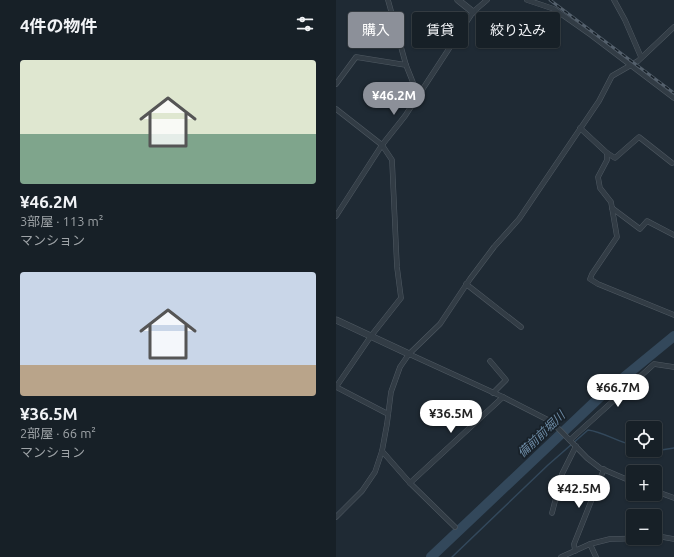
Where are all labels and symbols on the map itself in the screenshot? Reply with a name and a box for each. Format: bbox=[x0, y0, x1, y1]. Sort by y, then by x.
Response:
pin: ¥46.2M bbox=[361, 82, 427, 116]
pin: ¥66.7M bbox=[585, 374, 651, 408]
pin: ¥36.5M bbox=[418, 400, 484, 434]
water label: 備前前堀川 bbox=[515, 407, 569, 460]
pin: ¥42.5M bbox=[546, 475, 612, 509]

